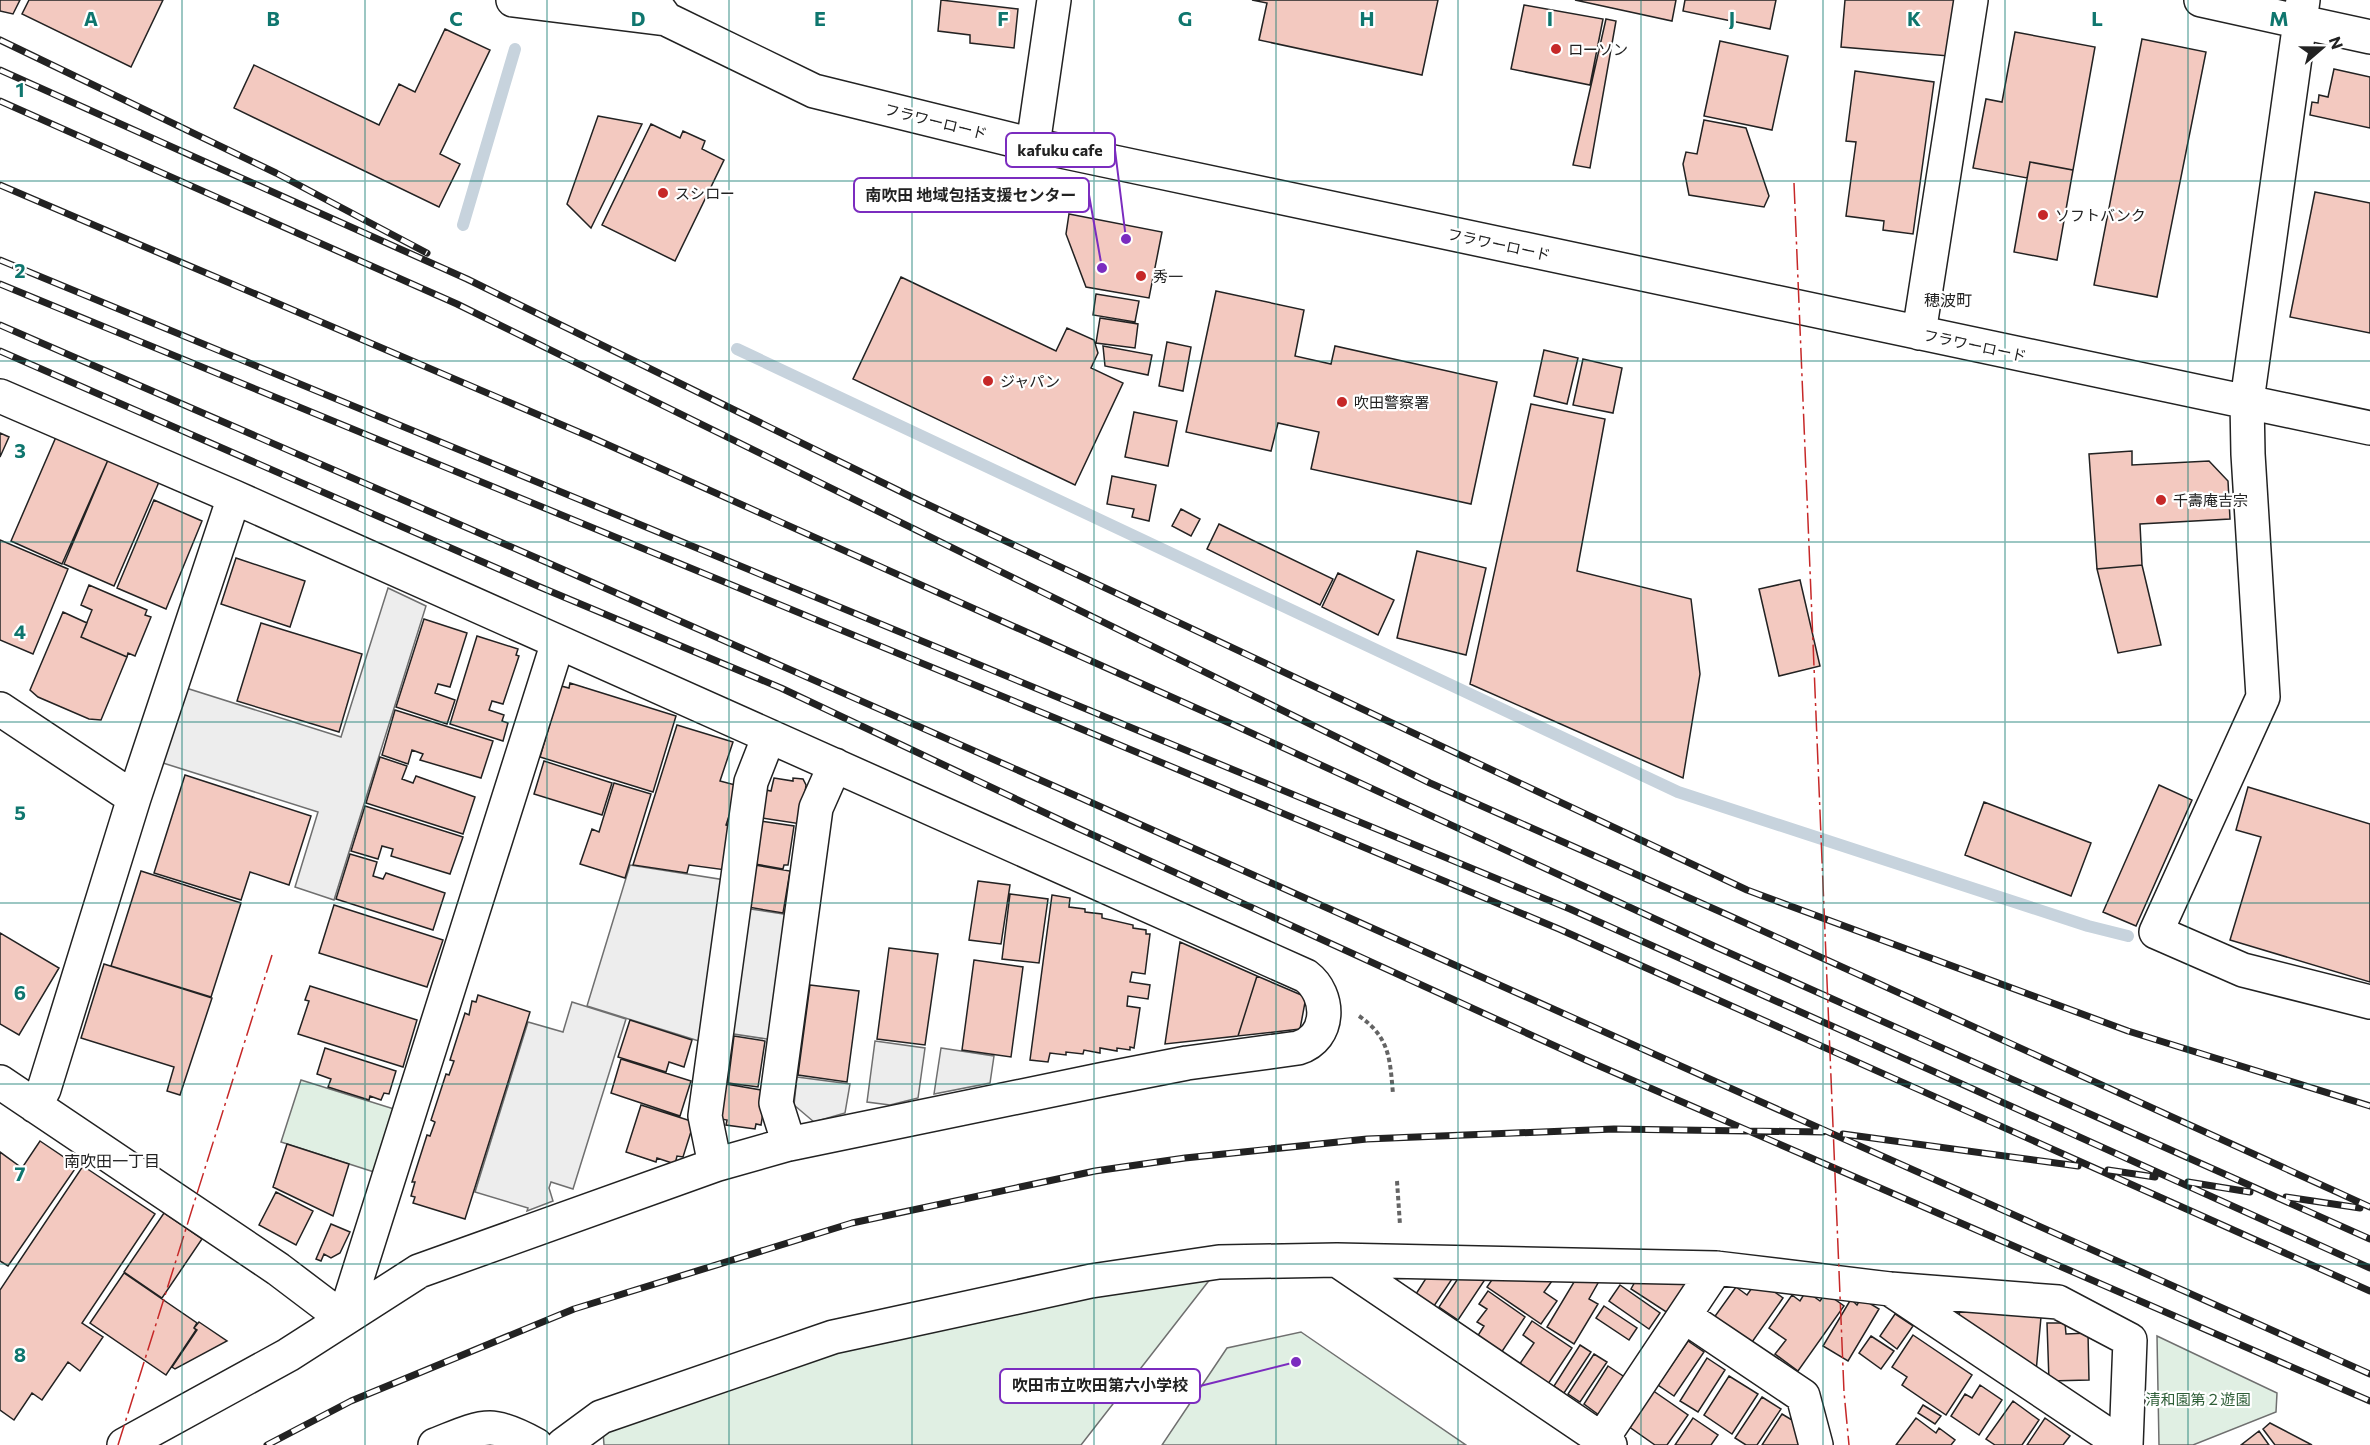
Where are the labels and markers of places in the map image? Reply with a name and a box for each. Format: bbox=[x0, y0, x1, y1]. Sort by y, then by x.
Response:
place label: ローソン bbox=[1568, 40, 1628, 58]
marker: ローソン bbox=[1549, 42, 1563, 56]
callout: kafuku cafe bbox=[1006, 133, 1115, 167]
callout: 南吹田 地域包括支援センター bbox=[854, 178, 1089, 212]
place label: スシロー bbox=[675, 184, 735, 202]
marker: スシロー bbox=[656, 186, 670, 200]
place label: ソフトバンク bbox=[2055, 206, 2146, 224]
marker: ソフトバンク bbox=[2036, 208, 2050, 222]
place label: 秀一 bbox=[1153, 267, 1183, 285]
marker: 秀一 bbox=[1134, 269, 1148, 283]
place label: ジャパン bbox=[1000, 372, 1060, 390]
marker: ジャパン bbox=[981, 374, 995, 388]
place label: 吹田警察署 bbox=[1354, 393, 1429, 411]
marker: 吹田警察署 bbox=[1335, 395, 1349, 409]
place label: 千壽庵吉宗 bbox=[2173, 491, 2248, 509]
marker: 千壽庵吉宗 bbox=[2154, 493, 2168, 507]
callout: 吹田市立吹田第六小学校 bbox=[1000, 1369, 1200, 1403]

